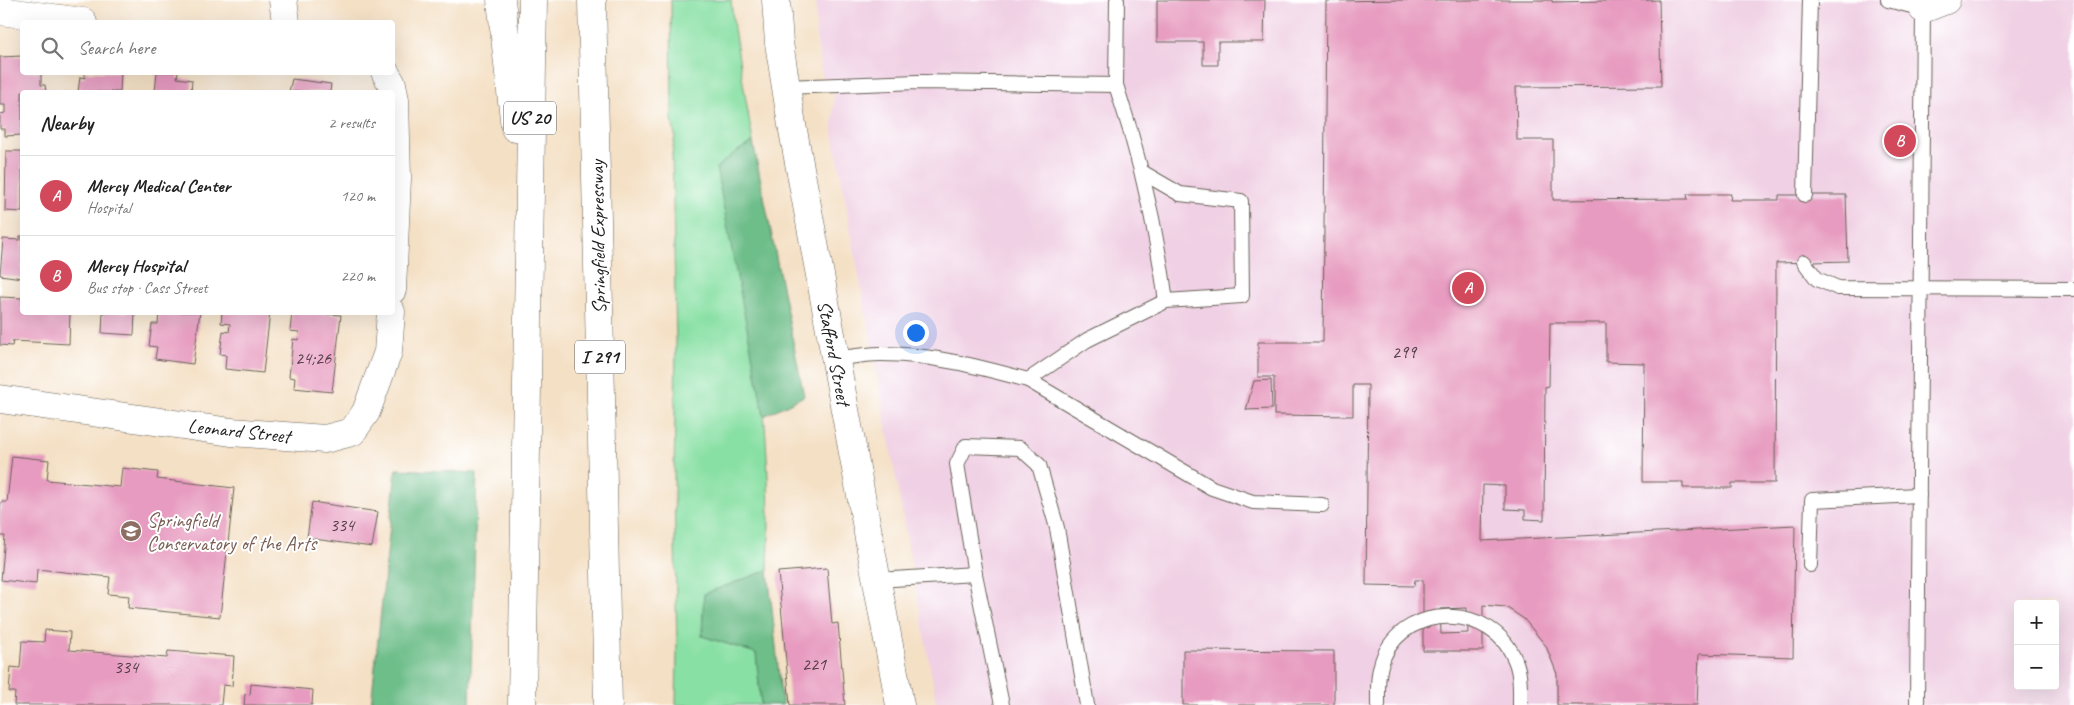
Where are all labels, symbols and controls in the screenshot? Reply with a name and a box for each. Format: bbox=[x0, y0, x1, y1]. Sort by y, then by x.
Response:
search box bbox=[20, 20, 395, 75]
icon: search bbox=[38, 34, 66, 62]
text: Search here bbox=[78, 36, 155, 60]
road number: US 20 bbox=[504, 102, 556, 134]
text: Nearby bbox=[40, 110, 93, 136]
text: 2 results bbox=[328, 113, 375, 133]
pin: B bbox=[1884, 122, 1916, 160]
street label: Springfield Expressway bbox=[584, 158, 612, 314]
text: Mercy Medical Center bbox=[87, 174, 230, 198]
text: A bbox=[52, 186, 60, 206]
text: 120 m bbox=[341, 186, 375, 206]
text: Hospital bbox=[87, 198, 131, 218]
text: Mercy Hospital bbox=[87, 254, 185, 278]
text: B bbox=[52, 266, 60, 286]
text: 220 m bbox=[341, 266, 375, 286]
pin: A bbox=[1452, 269, 1484, 307]
text: Bus stop · Cass Street bbox=[87, 278, 208, 298]
street label: Stafford Street bbox=[812, 299, 857, 411]
your location bbox=[903, 320, 929, 346]
road number: I 291 bbox=[575, 341, 625, 374]
house number: 299 bbox=[1392, 341, 1418, 363]
house number: 24;26 bbox=[295, 347, 332, 369]
street label: Leonard Street bbox=[187, 413, 295, 449]
place label: Springfield Conservatory of the Arts bbox=[147, 508, 318, 556]
house number: 334 bbox=[330, 514, 356, 536]
school or university icon: Springfield Conservatory of the Arts bbox=[119, 519, 143, 543]
map controls bbox=[2014, 600, 2059, 690]
button: + bbox=[2014, 600, 2059, 645]
button: − bbox=[2014, 645, 2059, 690]
house number: 221 bbox=[802, 653, 827, 675]
house number: 334 bbox=[114, 656, 140, 678]

